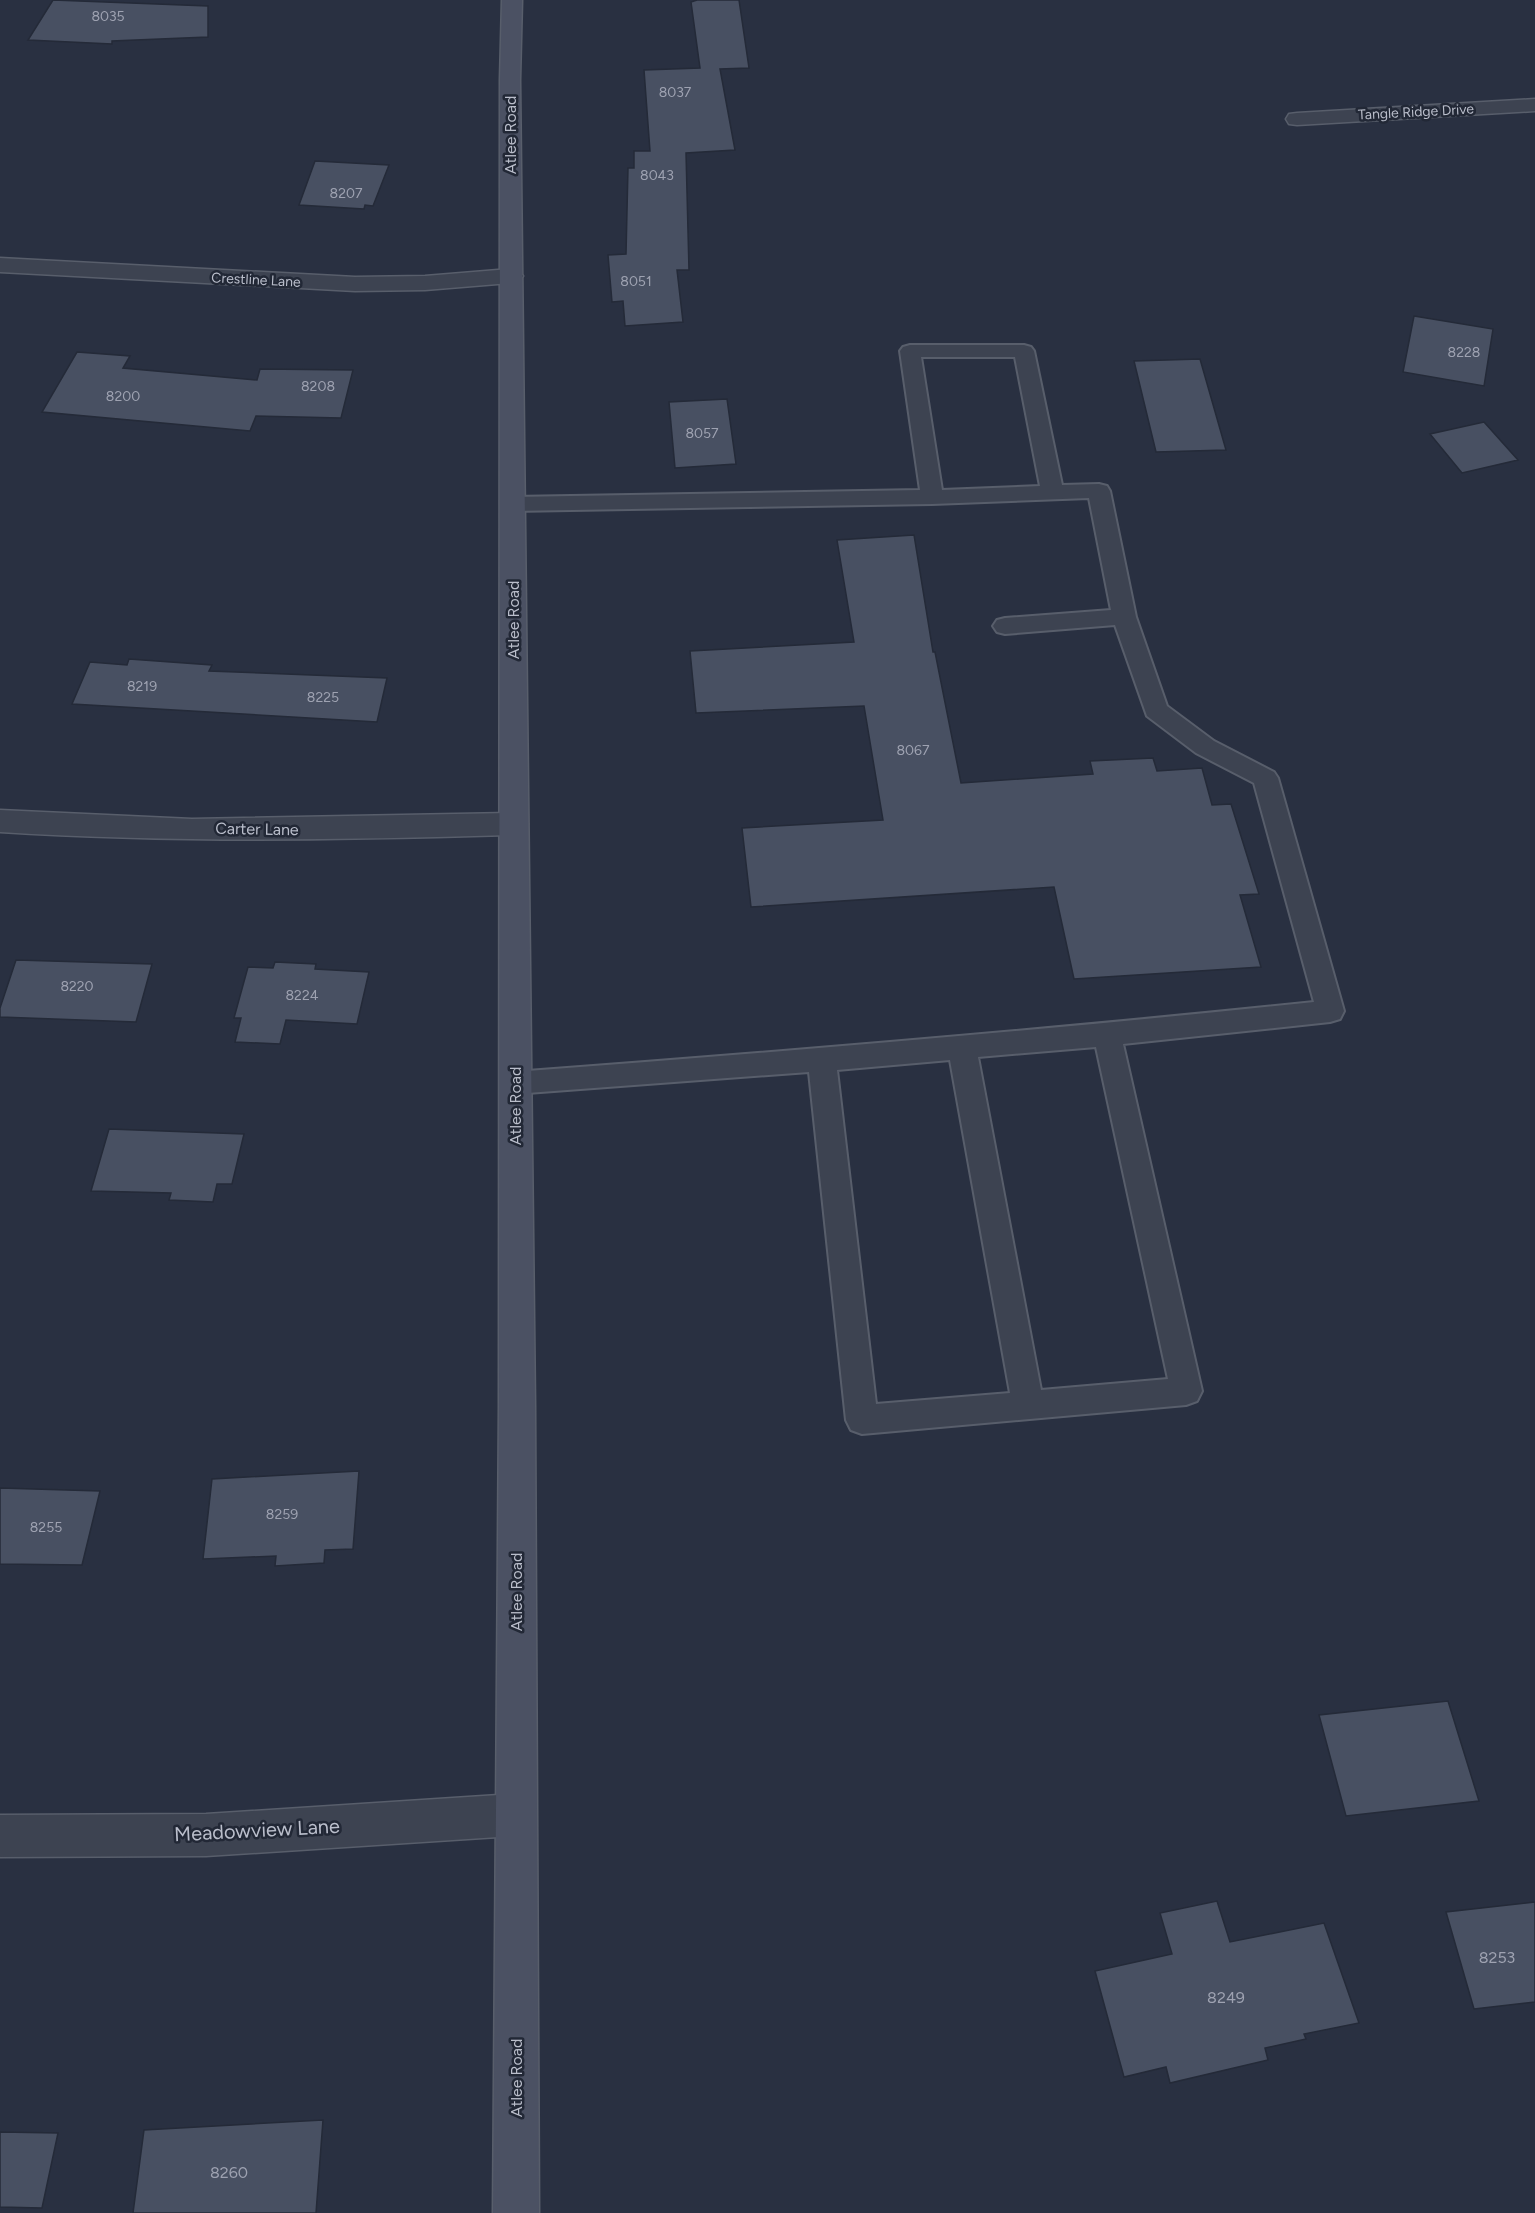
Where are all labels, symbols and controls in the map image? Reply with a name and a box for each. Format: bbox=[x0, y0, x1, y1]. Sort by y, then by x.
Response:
house number: 8035 bbox=[91, 8, 125, 25]
house number: 8037 bbox=[659, 84, 692, 101]
street label: Atlee Road bbox=[501, 96, 520, 174]
street label: Tangle Ridge Drive bbox=[1358, 100, 1475, 124]
house number: 8043 bbox=[640, 167, 674, 184]
house number: 8207 bbox=[330, 185, 363, 202]
street label: Crestline Lane bbox=[211, 269, 301, 291]
house number: 8051 bbox=[620, 273, 652, 290]
house number: 8228 bbox=[1448, 344, 1480, 361]
house number: 8208 bbox=[301, 378, 335, 395]
house number: 8200 bbox=[106, 388, 140, 405]
house number: 8057 bbox=[685, 425, 719, 442]
street label: Atlee Road bbox=[504, 581, 523, 659]
house number: 8219 bbox=[127, 678, 157, 695]
house number: 8225 bbox=[307, 689, 339, 706]
house number: 8067 bbox=[896, 742, 930, 759]
street label: Carter Lane bbox=[215, 819, 299, 839]
house number: 8220 bbox=[60, 978, 94, 995]
house number: 8224 bbox=[286, 987, 319, 1004]
street label: Atlee Road bbox=[506, 1067, 525, 1145]
house number: 8259 bbox=[266, 1506, 298, 1523]
house number: 8255 bbox=[30, 1519, 62, 1536]
street label: Atlee Road bbox=[507, 1553, 526, 1631]
street label: Meadowview Lane bbox=[174, 1814, 340, 1846]
house number: 8253 bbox=[1479, 1948, 1515, 1967]
house number: 8249 bbox=[1207, 1988, 1245, 2007]
street label: Atlee Road bbox=[507, 2039, 526, 2117]
house number: 8260 bbox=[210, 2163, 248, 2182]

